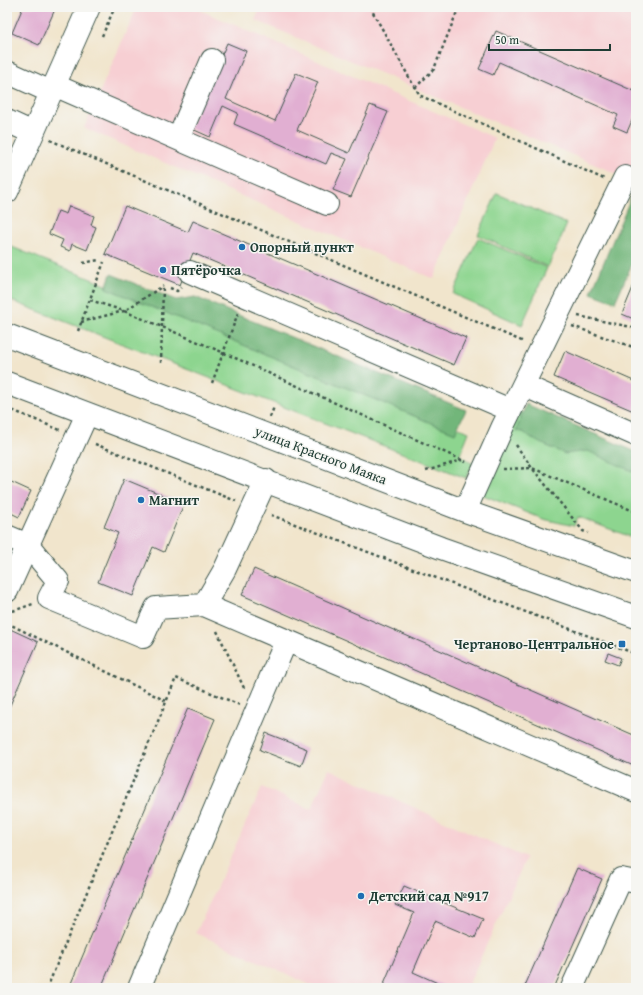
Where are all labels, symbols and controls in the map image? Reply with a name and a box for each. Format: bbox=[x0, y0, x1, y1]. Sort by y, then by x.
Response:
scale bar bbox=[489, 26, 610, 52]
text: 50 m bbox=[495, 31, 519, 48]
place label: Опорный пункт bbox=[250, 237, 354, 257]
marker: Опорный пункт bbox=[237, 242, 247, 252]
place label: Пятёрочка bbox=[171, 260, 242, 280]
marker: Пятёрочка bbox=[158, 265, 168, 275]
street label: улица Красного Маяка bbox=[251, 420, 390, 490]
place label: Магнит bbox=[149, 490, 200, 510]
marker: Магнит bbox=[136, 495, 146, 505]
place label: Чертаново-Центральное bbox=[454, 634, 614, 654]
marker: Чертаново-Центральное bbox=[617, 639, 627, 649]
place label: Детский сад №917 bbox=[368, 886, 489, 906]
marker: Детский сад №917 bbox=[356, 891, 366, 901]

